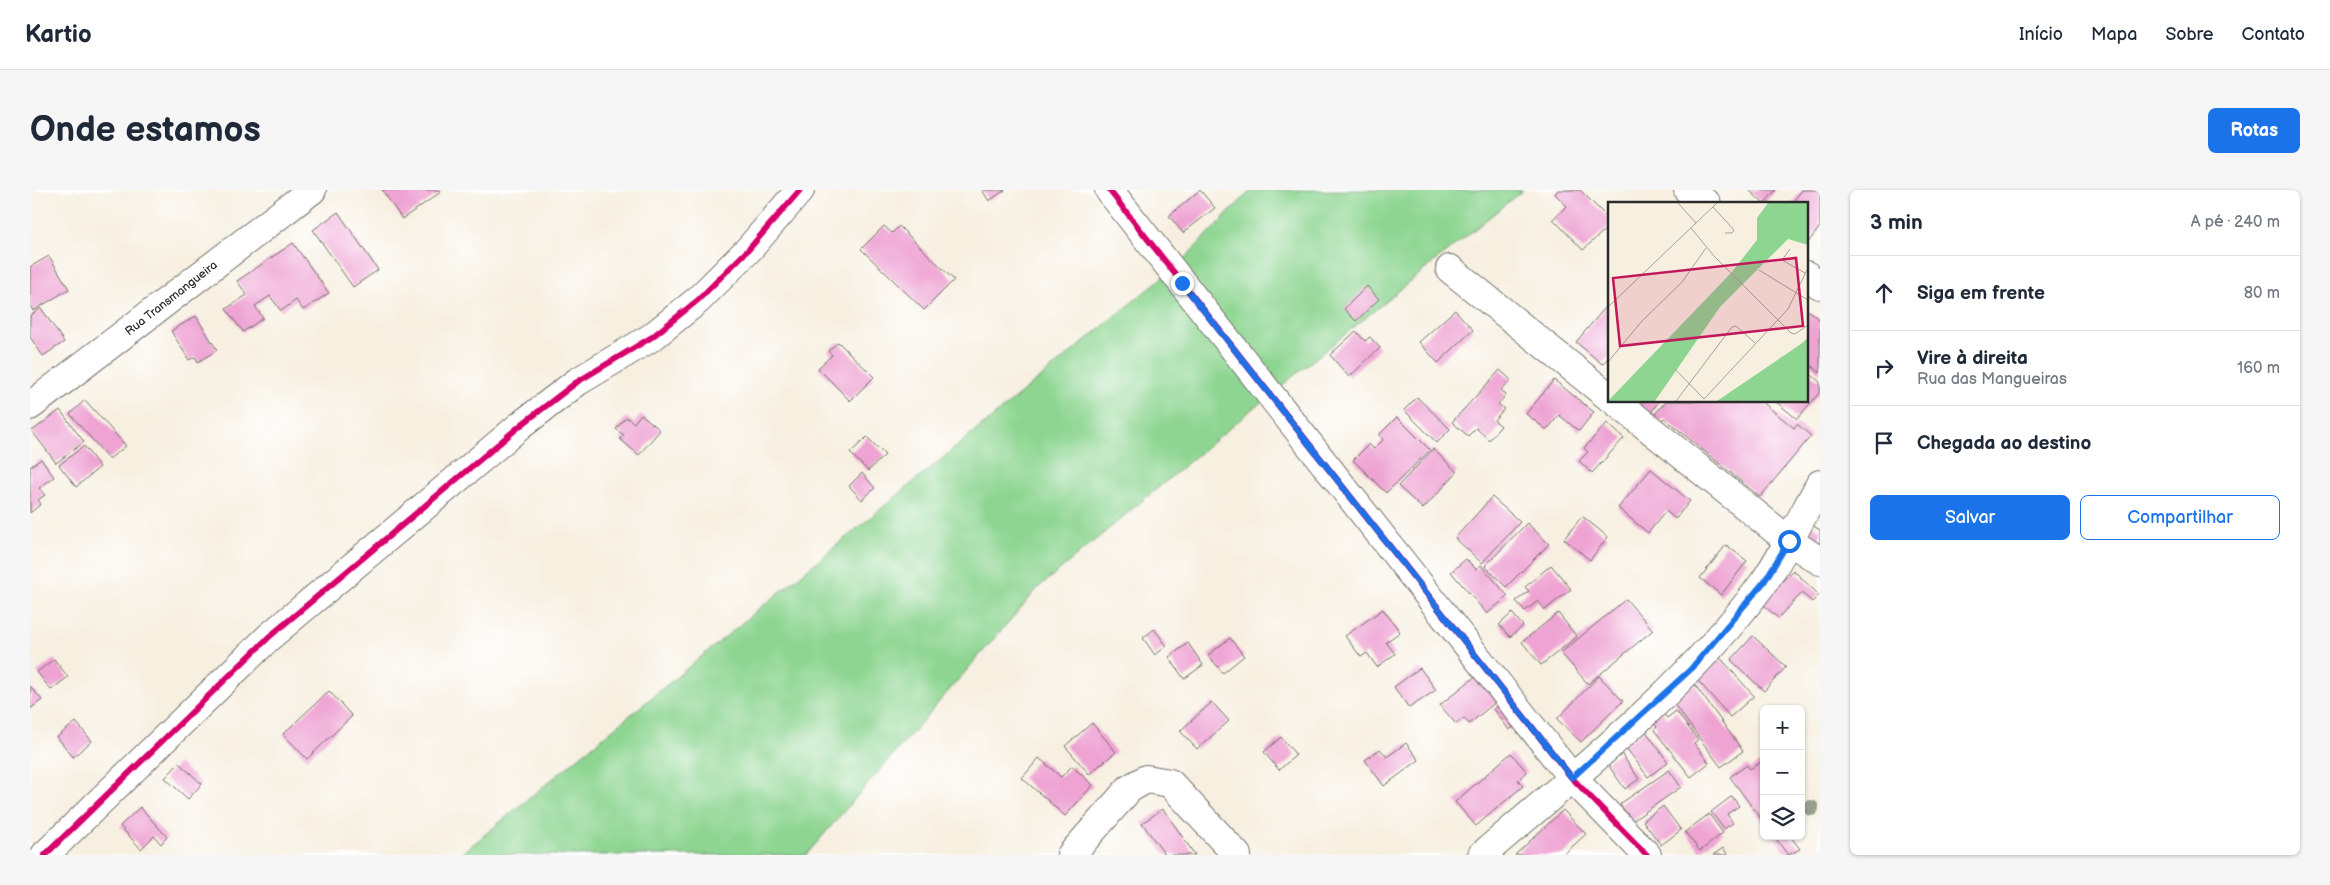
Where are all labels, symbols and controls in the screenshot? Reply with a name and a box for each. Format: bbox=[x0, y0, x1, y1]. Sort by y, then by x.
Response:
text: Kartio bbox=[25, 20, 92, 49]
text: Início bbox=[2019, 24, 2063, 45]
text: Mapa bbox=[2091, 24, 2137, 45]
text: Sobre bbox=[2165, 24, 2213, 45]
text: Contato bbox=[2241, 24, 2305, 45]
button: Rotas bbox=[2208, 108, 2300, 153]
text: Onde estamos bbox=[30, 109, 261, 152]
inset map bbox=[1608, 202, 1808, 402]
text: 3 min bbox=[1870, 210, 1923, 235]
text: A pé · 240 m bbox=[2191, 213, 2280, 232]
street label: Rua Transmangueira bbox=[122, 258, 221, 339]
route end bbox=[1171, 272, 1194, 295]
icon: ahead bbox=[1870, 279, 1898, 307]
text: Siga em frente bbox=[1917, 282, 2045, 305]
text: 80 m bbox=[2244, 284, 2280, 303]
text: Vire à direita bbox=[1917, 347, 2028, 370]
icon: right bbox=[1870, 354, 1898, 382]
text: 160 m bbox=[2237, 359, 2280, 378]
text: Rua das Mangueiras bbox=[1917, 370, 2067, 389]
icon: arrive bbox=[1870, 429, 1898, 457]
text: Chegada ao destino bbox=[1917, 432, 2091, 455]
button: Salvar bbox=[1870, 495, 2070, 540]
button: Compartilhar bbox=[2080, 495, 2280, 540]
route start bbox=[1778, 530, 1801, 553]
map controls bbox=[1760, 705, 1805, 840]
button: + bbox=[1760, 705, 1805, 750]
button: − bbox=[1760, 750, 1805, 795]
button: layers bbox=[1760, 795, 1805, 840]

